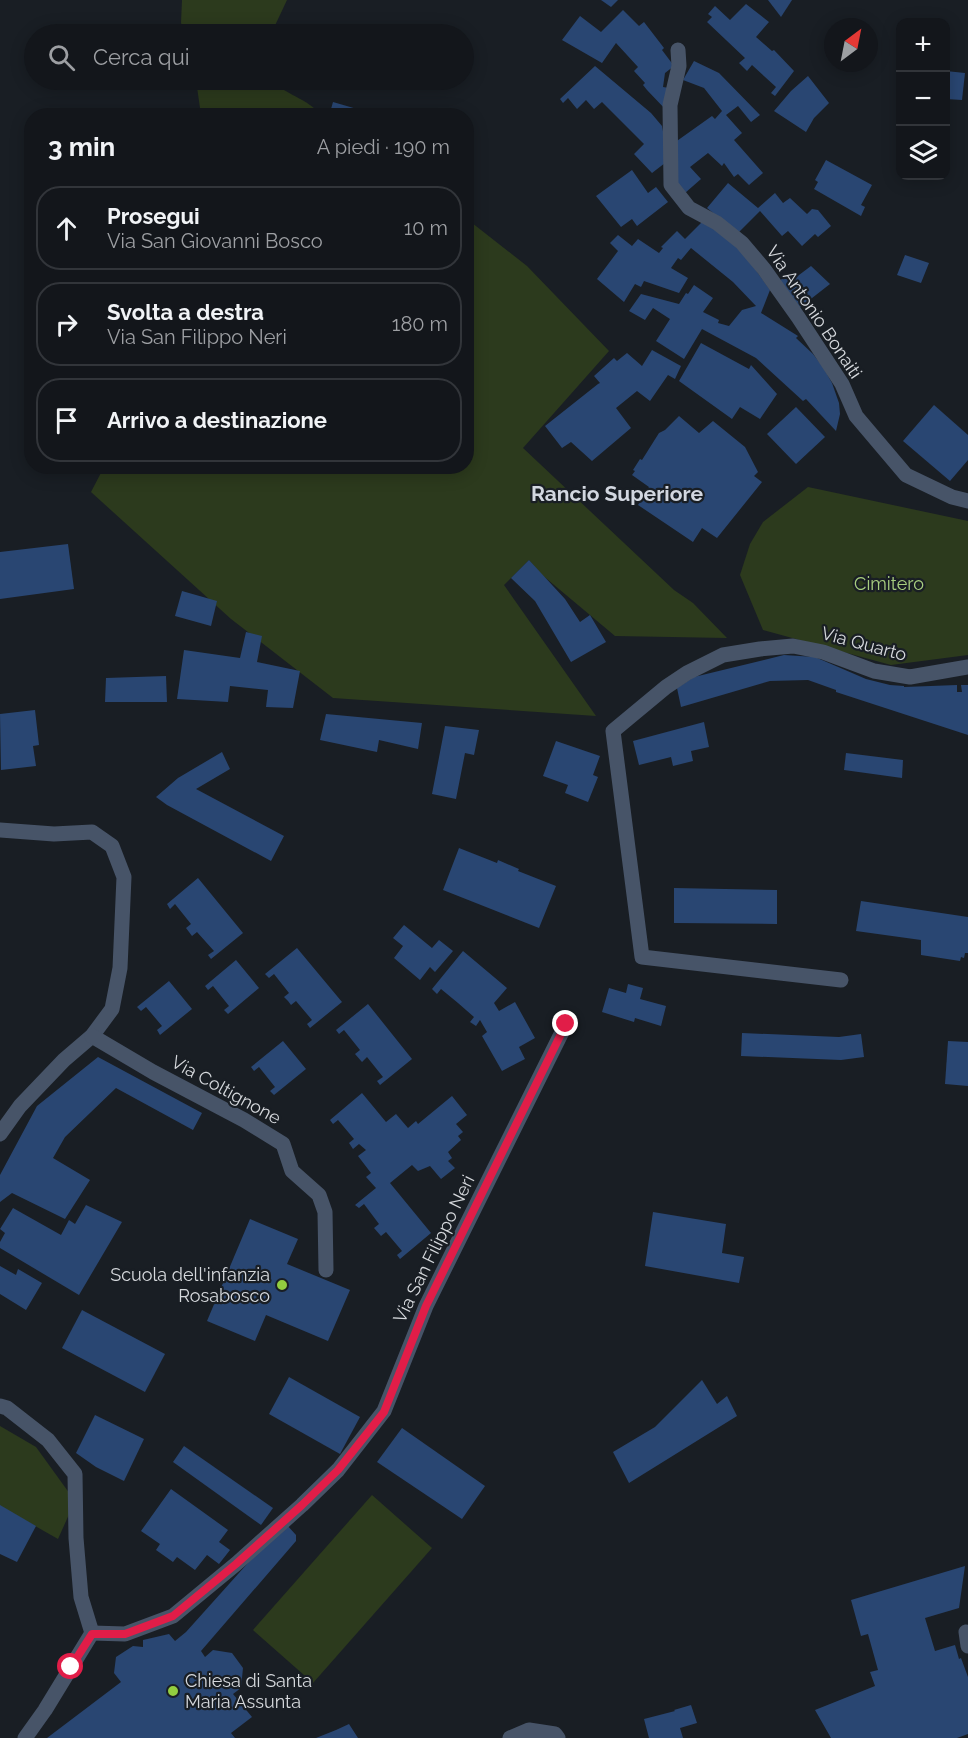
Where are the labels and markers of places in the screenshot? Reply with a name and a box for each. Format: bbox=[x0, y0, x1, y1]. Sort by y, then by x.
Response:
place label: Scuola dell'infanzia Rosabosco bbox=[110, 1264, 270, 1306]
marker: Scuola dell'infanzia Rosabosco bbox=[275, 1278, 289, 1292]
place label: Chiesa di Santa Maria Assunta bbox=[185, 1670, 312, 1712]
marker: Chiesa di Santa Maria Assunta bbox=[166, 1684, 180, 1698]

